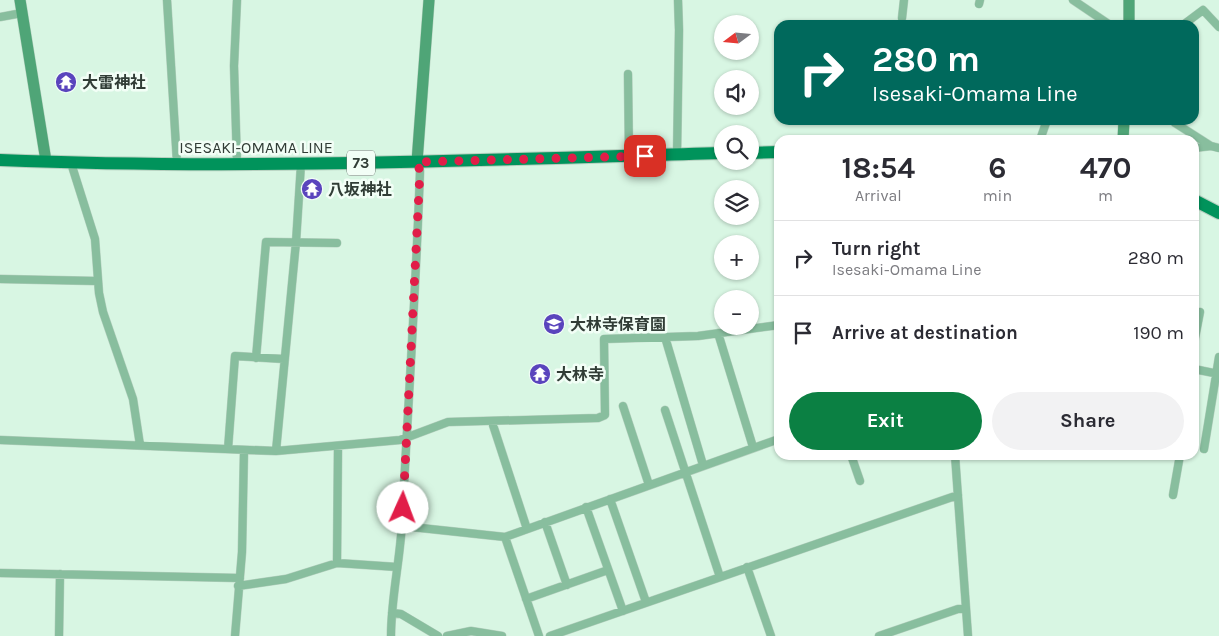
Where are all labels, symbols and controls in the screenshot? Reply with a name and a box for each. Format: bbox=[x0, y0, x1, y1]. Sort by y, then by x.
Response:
north arrow bbox=[714, 15, 759, 60]
map controls bbox=[714, 15, 759, 335]
text: 280 m bbox=[872, 39, 980, 80]
icon: right bbox=[789, 40, 854, 105]
temple icon: 大雷神社 bbox=[54, 70, 78, 94]
button: sound bbox=[714, 70, 759, 115]
place label: 大雷神社 bbox=[82, 73, 146, 92]
text: Isesaki-Omama Line bbox=[872, 81, 1078, 107]
button: search bbox=[714, 125, 759, 170]
pin bbox=[624, 135, 666, 177]
street label: ISESAKI-OMAMA LINE bbox=[179, 138, 333, 157]
icon: arrive bbox=[631, 142, 659, 170]
road number: 73 bbox=[347, 150, 375, 176]
text: 18:54 bbox=[842, 150, 915, 186]
text: 6 bbox=[988, 150, 1006, 186]
text: 470 bbox=[1080, 150, 1131, 186]
temple icon: 八坂神社 bbox=[300, 177, 324, 201]
place label: 八坂神社 bbox=[328, 180, 392, 199]
button: layers bbox=[714, 180, 759, 225]
text: Arrival bbox=[855, 186, 902, 205]
text: min bbox=[983, 186, 1012, 205]
text: m bbox=[1098, 186, 1113, 205]
button: + bbox=[714, 235, 759, 280]
text: Turn right bbox=[832, 238, 921, 260]
icon: right bbox=[789, 244, 817, 272]
text: 280 m bbox=[1128, 247, 1184, 269]
text: Isesaki-Omama Line bbox=[832, 260, 981, 279]
button: − bbox=[714, 290, 759, 335]
school or university icon: 大林寺保育園 bbox=[542, 312, 566, 336]
place label: 大林寺保育園 bbox=[570, 315, 666, 334]
icon: arrive bbox=[789, 319, 817, 347]
text: Arrive at destination bbox=[832, 322, 1018, 344]
text: 190 m bbox=[1133, 322, 1184, 344]
temple icon: 大林寺 bbox=[528, 362, 552, 386]
place label: 大林寺 bbox=[556, 365, 604, 384]
button: Exit bbox=[789, 392, 982, 450]
button: Share bbox=[992, 392, 1184, 450]
position arrow bbox=[376, 481, 428, 533]

